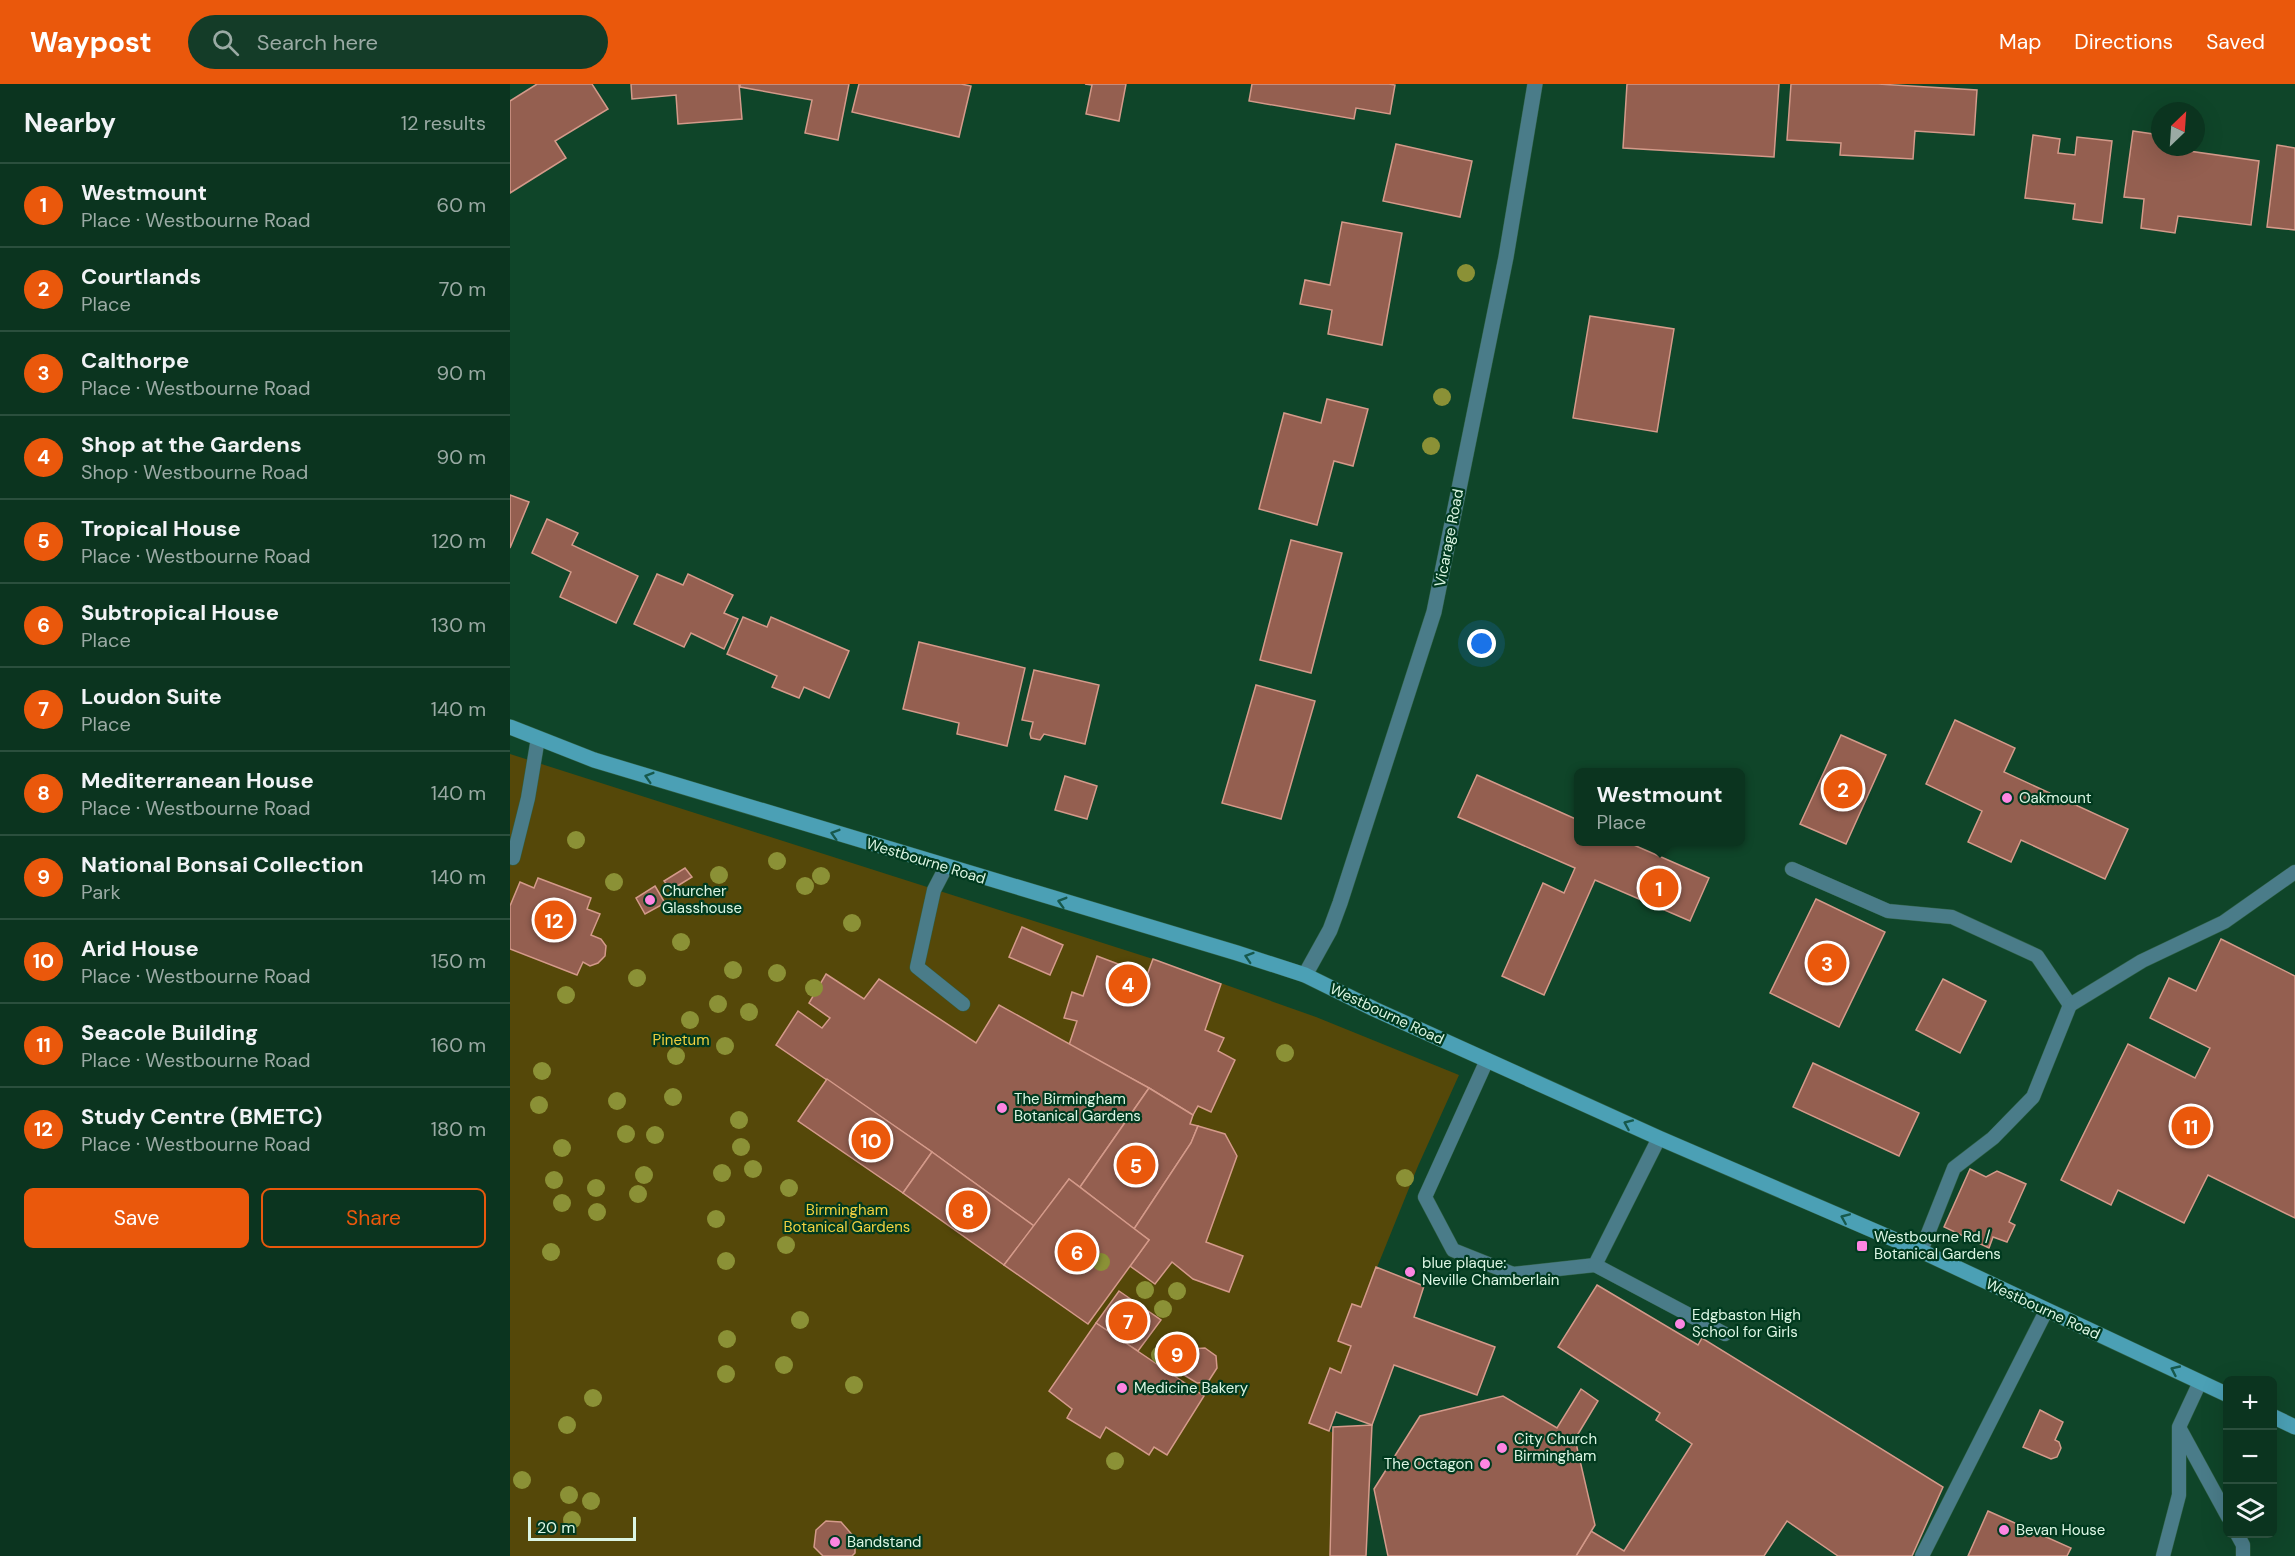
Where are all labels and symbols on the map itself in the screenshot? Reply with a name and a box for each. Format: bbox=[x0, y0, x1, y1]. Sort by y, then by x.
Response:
north arrow bbox=[2151, 102, 2205, 156]
street label: Vicarage Road bbox=[1430, 487, 1468, 589]
your location bbox=[1467, 629, 1496, 658]
pin: 2 bbox=[1824, 766, 1862, 812]
one-way arrow bbox=[644, 772, 654, 784]
place label: Oakmount bbox=[2019, 788, 2092, 808]
marker: Oakmount bbox=[2000, 791, 2014, 805]
one-way arrow bbox=[830, 829, 841, 841]
street label: Westbourne Road bbox=[864, 833, 988, 889]
pin: 1 bbox=[1640, 866, 1678, 910]
place label: Churcher Glasshouse bbox=[662, 881, 742, 918]
marker: Churcher Glasshouse bbox=[643, 893, 657, 907]
one-way arrow bbox=[1057, 897, 1068, 909]
pin: 12 bbox=[534, 898, 573, 942]
pin: 3 bbox=[1808, 940, 1846, 986]
one-way arrow bbox=[1244, 952, 1255, 964]
pin: 4 bbox=[1108, 962, 1148, 1006]
street label: Westbourne Road bbox=[1327, 979, 1447, 1049]
park label: Pinetum bbox=[652, 1030, 710, 1050]
place label: The Birmingham Botanical Gardens bbox=[1014, 1089, 1141, 1126]
marker: The Birmingham Botanical Gardens bbox=[995, 1101, 1009, 1115]
pin: 11 bbox=[2172, 1104, 2210, 1148]
pin: 10 bbox=[852, 1118, 890, 1162]
one-way arrow bbox=[1623, 1119, 1634, 1131]
pin: 5 bbox=[1116, 1142, 1156, 1188]
pin: 8 bbox=[948, 1188, 988, 1232]
park label: Birmingham Botanical Gardens bbox=[784, 1200, 910, 1237]
one-way arrow bbox=[1840, 1213, 1851, 1225]
place label: Westbourne Rd / Botanical Gardens bbox=[1874, 1227, 2001, 1264]
pin: 6 bbox=[1058, 1230, 1096, 1274]
marker: Westbourne Rd / Botanical Gardens bbox=[1855, 1239, 1869, 1253]
place label: blue plaque: Neville Chamberlain bbox=[1422, 1253, 1559, 1290]
marker: blue plaque: Neville Chamberlain bbox=[1403, 1265, 1417, 1279]
street label: Westbourne Road bbox=[1983, 1274, 2103, 1344]
pin: 7 bbox=[1108, 1298, 1148, 1344]
place label: Edgbaston High School for Girls bbox=[1692, 1305, 1801, 1342]
marker: Edgbaston High School for Girls bbox=[1673, 1317, 1687, 1331]
pin: 9 bbox=[1158, 1332, 1196, 1376]
one-way arrow bbox=[2170, 1365, 2181, 1377]
place label: Medicine Bakery bbox=[1134, 1378, 1249, 1398]
marker: Medicine Bakery bbox=[1115, 1381, 1129, 1395]
place label: City Church Birmingham bbox=[1514, 1429, 1597, 1466]
marker: City Church Birmingham bbox=[1495, 1441, 1509, 1455]
place label: The Octagon bbox=[1384, 1454, 1473, 1474]
marker: The Octagon bbox=[1478, 1457, 1492, 1471]
scale bar bbox=[528, 1514, 636, 1542]
place label: Bevan House bbox=[2016, 1520, 2105, 1540]
marker: Bevan House bbox=[1997, 1523, 2011, 1537]
place label: Bandstand bbox=[847, 1532, 921, 1552]
marker: Bandstand bbox=[828, 1535, 842, 1549]

